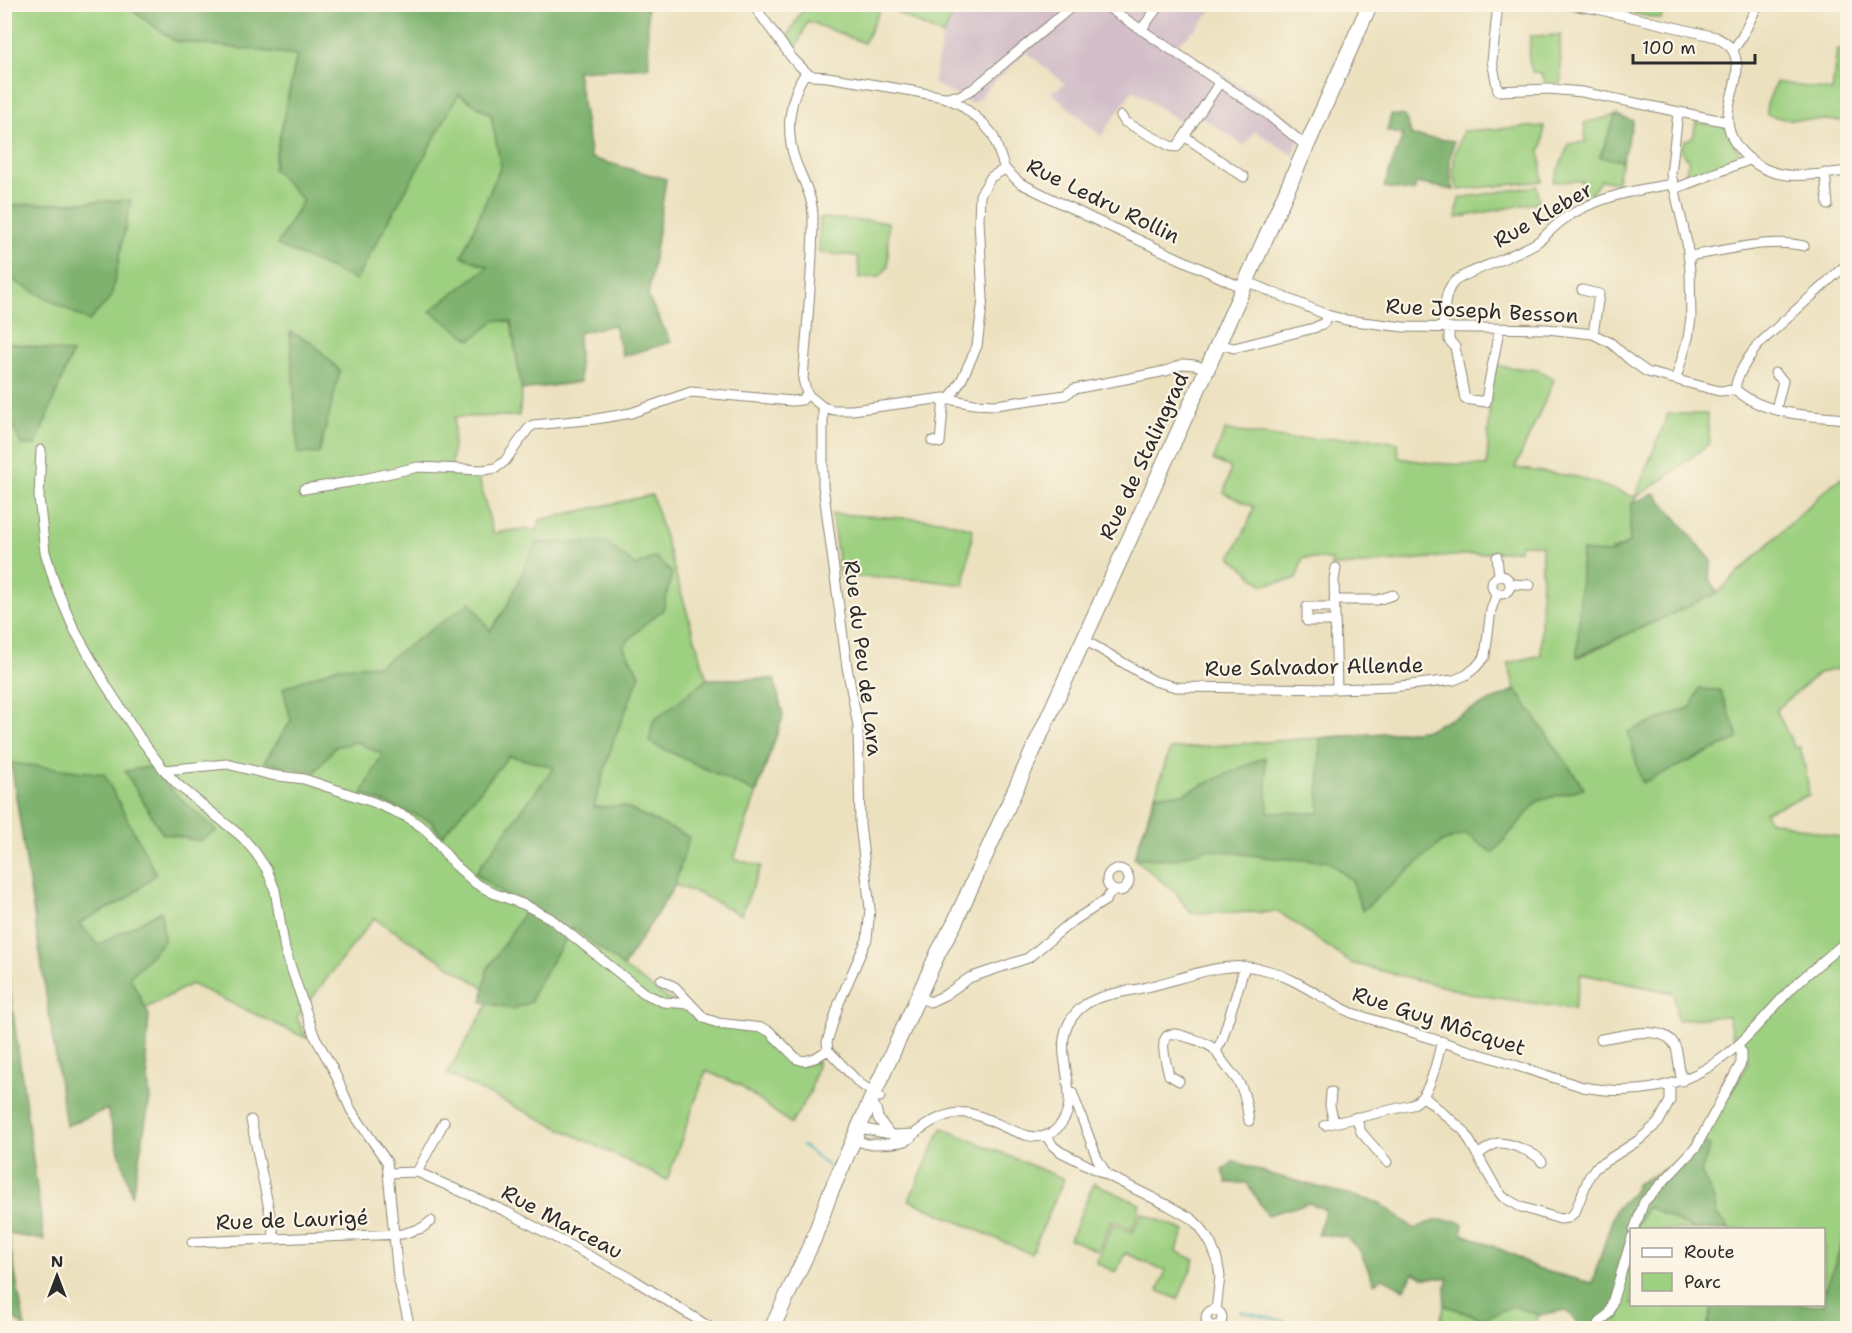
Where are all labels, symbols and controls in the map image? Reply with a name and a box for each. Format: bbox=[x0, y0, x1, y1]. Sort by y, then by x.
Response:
scale bar bbox=[1633, 27, 1754, 65]
text: 100 m bbox=[1642, 36, 1696, 60]
street label: Rue Ledru Rollin bbox=[1022, 152, 1184, 250]
street label: Rue Kleber bbox=[1488, 175, 1598, 255]
street label: Rue Joseph Besson bbox=[1385, 292, 1579, 330]
street label: Rue de Stalingrad bbox=[1093, 368, 1195, 544]
street label: Rue du Peu de Lara bbox=[837, 558, 889, 758]
street label: Rue Salvador Allende bbox=[1204, 651, 1424, 683]
street label: Rue Guy Môcquet bbox=[1349, 980, 1529, 1062]
street label: Rue Marceau bbox=[497, 1178, 627, 1266]
street label: Rue de Laurigé bbox=[215, 1203, 369, 1237]
legend bbox=[1630, 1228, 1825, 1306]
text: Route bbox=[1684, 1240, 1735, 1264]
north arrow bbox=[27, 1246, 87, 1306]
text: N bbox=[51, 1251, 63, 1272]
text: Parc bbox=[1684, 1270, 1721, 1294]

